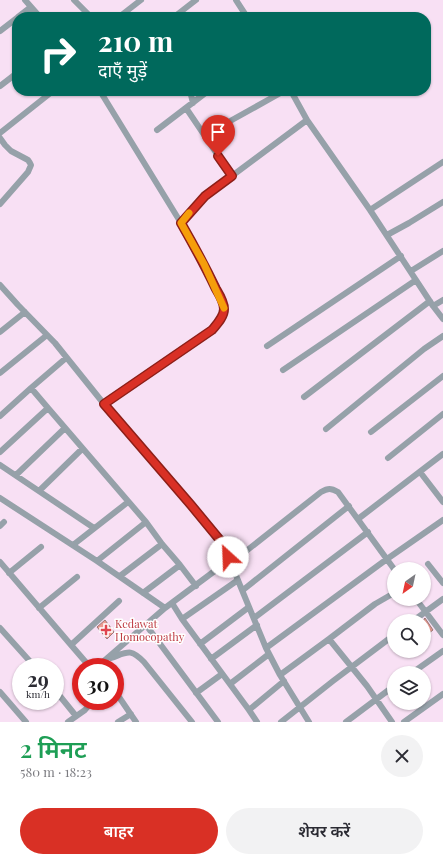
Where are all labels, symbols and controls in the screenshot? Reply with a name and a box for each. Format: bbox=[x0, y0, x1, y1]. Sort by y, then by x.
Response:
text: 210 m bbox=[98, 22, 173, 59]
icon: right bbox=[32, 28, 84, 80]
text: दाएँ मुड़ें bbox=[98, 58, 147, 82]
pin bbox=[201, 115, 235, 156]
icon: arrive bbox=[207, 121, 229, 143]
position arrow bbox=[207, 536, 249, 578]
north arrow bbox=[387, 562, 431, 606]
map controls bbox=[387, 562, 431, 710]
button: search bbox=[387, 614, 431, 658]
place label: Kedawat Homoeopathy bbox=[115, 616, 185, 644]
marker: Kedawat Homoeopathy bbox=[100, 624, 112, 636]
speed limit sign: 30 bbox=[72, 658, 124, 710]
text: 29 bbox=[27, 665, 49, 692]
button: layers bbox=[387, 666, 431, 710]
text: km/h bbox=[26, 687, 50, 701]
text: 2 मिनट bbox=[20, 732, 87, 764]
button: close bbox=[381, 735, 423, 777]
text: 580 m · 18:23 bbox=[20, 763, 92, 780]
button: बाहर bbox=[20, 808, 218, 854]
button: शेयर करें bbox=[226, 808, 423, 854]

